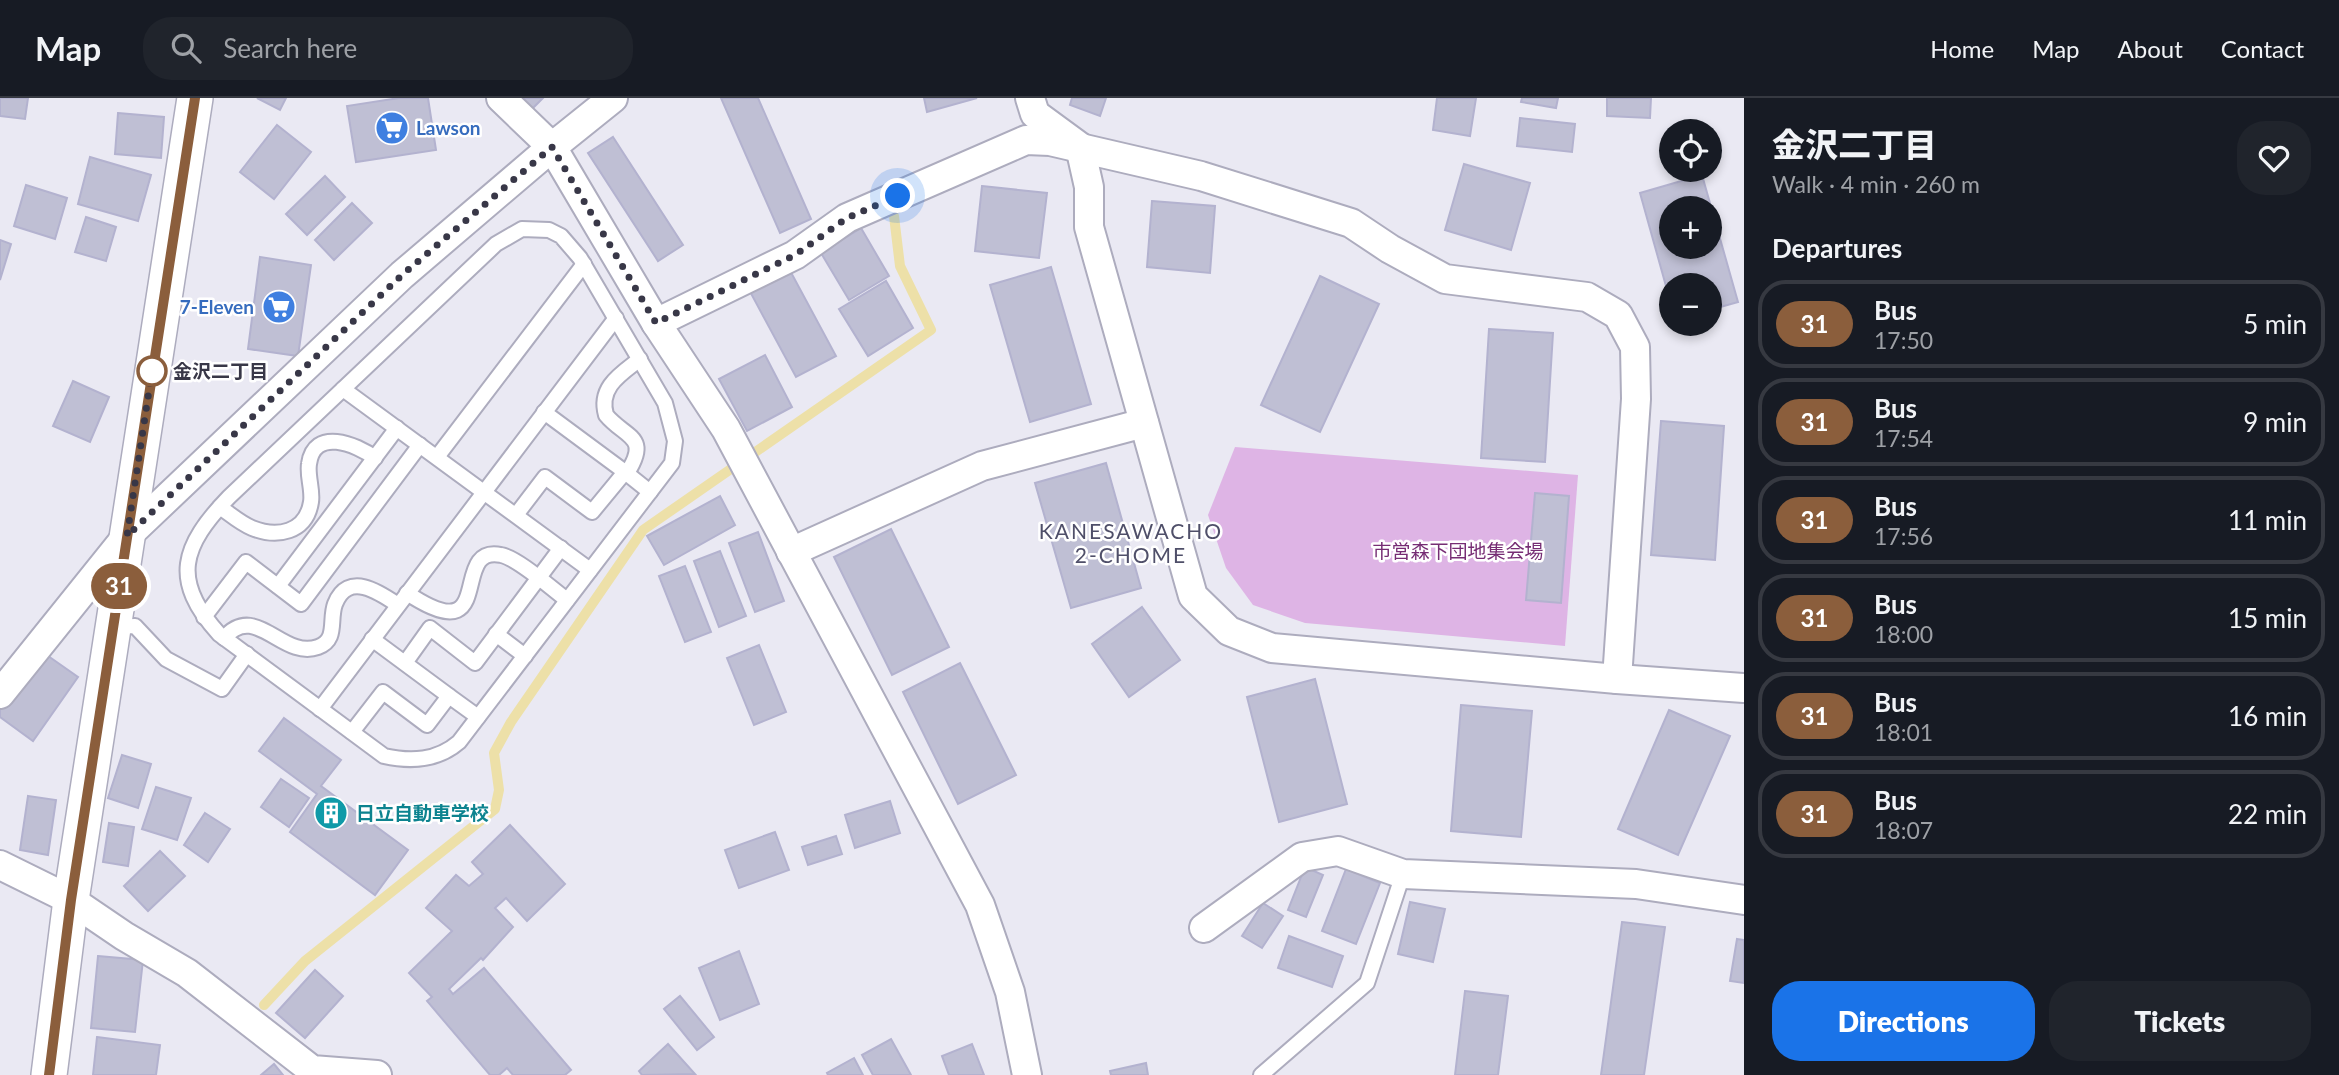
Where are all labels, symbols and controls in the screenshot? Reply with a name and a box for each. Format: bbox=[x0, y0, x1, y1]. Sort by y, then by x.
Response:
search box bbox=[143, 17, 633, 80]
text: Map bbox=[35, 28, 101, 68]
icon: search bbox=[167, 29, 205, 67]
text: Search here bbox=[223, 32, 357, 64]
text: Home bbox=[1930, 34, 1994, 63]
text: Map bbox=[2032, 34, 2080, 63]
text: About bbox=[2118, 34, 2183, 63]
text: Contact bbox=[2221, 34, 2304, 63]
supermarket icon: Lawson bbox=[373, 109, 411, 147]
place label: Lawson bbox=[416, 116, 481, 139]
map controls bbox=[1659, 119, 1722, 336]
button: locate bbox=[1659, 119, 1722, 182]
button: heart bbox=[2237, 121, 2311, 195]
text: 金沢二丁目 bbox=[1772, 124, 1937, 164]
text: Walk · 4 min · 260 m bbox=[1772, 170, 1980, 198]
your location bbox=[880, 178, 915, 213]
button: + bbox=[1659, 196, 1722, 259]
text: Departures bbox=[1772, 232, 1902, 264]
button: − bbox=[1659, 273, 1722, 336]
supermarket icon: 7-Eleven bbox=[260, 288, 298, 326]
text: Bus bbox=[1874, 294, 1917, 326]
place label: 7-Eleven bbox=[180, 295, 254, 318]
text: 5 min bbox=[2243, 308, 2307, 340]
text: 31 bbox=[1801, 309, 1828, 338]
text: 17:50 bbox=[1874, 326, 1933, 354]
marker: 金沢二丁目 bbox=[137, 356, 167, 386]
place label: 金沢二丁目 bbox=[173, 359, 268, 382]
text: Bus bbox=[1874, 392, 1917, 424]
text: 9 min bbox=[2243, 406, 2307, 438]
text: 31 bbox=[1801, 407, 1828, 436]
text: 17:54 bbox=[1874, 424, 1933, 452]
text: Bus bbox=[1874, 490, 1917, 522]
text: 11 min bbox=[2228, 504, 2307, 536]
text: 31 bbox=[1801, 505, 1828, 534]
district label: KANESAWACHO 2-CHOME bbox=[1039, 518, 1223, 567]
text: 17:56 bbox=[1874, 522, 1933, 550]
park label: 市営森下団地集会場 bbox=[1372, 539, 1544, 562]
line badge: 31 bbox=[88, 563, 150, 609]
text: 31 bbox=[105, 571, 133, 600]
text: Bus bbox=[1874, 588, 1917, 620]
text: 15 min bbox=[2228, 602, 2307, 634]
text: 31 bbox=[1801, 603, 1828, 632]
text: 18:00 bbox=[1874, 620, 1933, 648]
text: Bus bbox=[1874, 686, 1917, 718]
text: 16 min bbox=[2228, 700, 2307, 732]
text: 31 bbox=[1801, 701, 1828, 730]
text: 18:01 bbox=[1874, 718, 1933, 746]
text: Bus bbox=[1874, 784, 1917, 816]
building icon: 日立自動車学校 bbox=[312, 794, 350, 832]
text: 22 min bbox=[2228, 798, 2307, 830]
text: 31 bbox=[1801, 799, 1828, 828]
place label: 日立自動車学校 bbox=[356, 801, 489, 824]
text: 18:07 bbox=[1874, 816, 1933, 844]
button: Directions bbox=[1772, 981, 2035, 1061]
button: Tickets bbox=[2049, 981, 2311, 1061]

